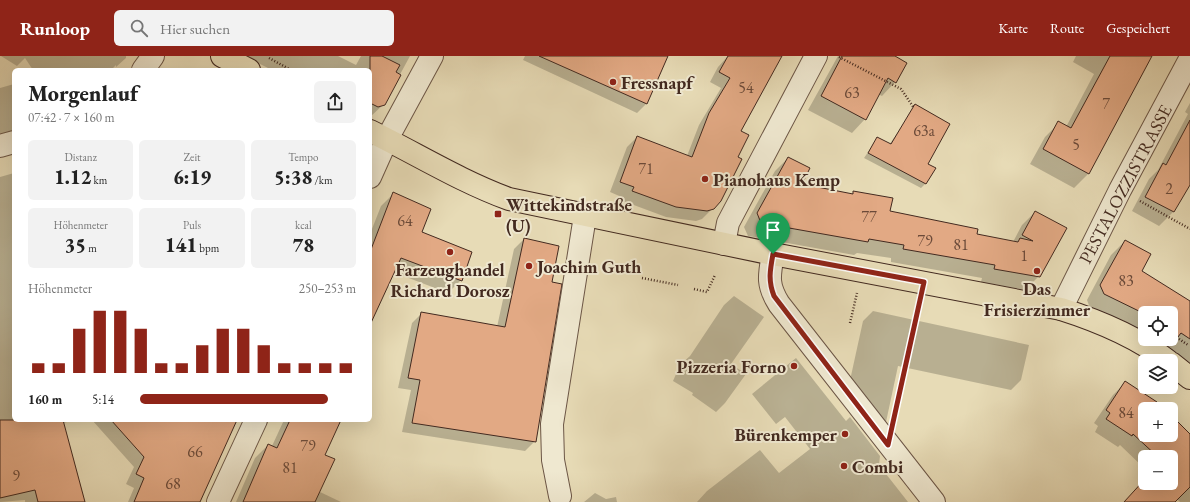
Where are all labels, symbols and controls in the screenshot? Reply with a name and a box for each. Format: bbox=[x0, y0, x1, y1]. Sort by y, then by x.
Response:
search box bbox=[114, 10, 394, 46]
text: Runloop bbox=[20, 16, 90, 41]
icon: search bbox=[128, 17, 150, 39]
text: Hier suchen bbox=[160, 19, 230, 38]
text: Karte bbox=[998, 19, 1028, 37]
text: Route bbox=[1050, 19, 1084, 37]
text: Gespeichert bbox=[1106, 19, 1170, 37]
place label: Fressnapf bbox=[621, 71, 695, 94]
marker: Fressnapf bbox=[608, 77, 618, 87]
house number: 54 bbox=[738, 77, 754, 98]
text: Morgenlauf bbox=[28, 79, 138, 108]
button: share bbox=[314, 81, 356, 123]
house number: 63 bbox=[844, 82, 860, 103]
house number: 7 bbox=[1102, 93, 1110, 114]
street label: PESTALOZZISTRASSE bbox=[1073, 101, 1177, 267]
text: 07:42 · 7 × 160 m bbox=[28, 109, 115, 126]
house number: 63a bbox=[913, 120, 935, 141]
house number: 5 bbox=[1072, 134, 1080, 155]
text: Distanz bbox=[64, 150, 97, 164]
text: Zeit bbox=[183, 150, 201, 164]
text: Tempo bbox=[288, 150, 318, 164]
house number: 71 bbox=[638, 158, 654, 179]
text: 1.12 bbox=[54, 164, 91, 190]
text: 6:19 bbox=[173, 164, 211, 190]
text: 5:38 bbox=[274, 164, 312, 190]
place label: Pianohaus Kemp bbox=[713, 168, 840, 191]
text: km bbox=[91, 173, 107, 187]
text: /km bbox=[312, 173, 333, 187]
marker: Pianohaus Kemp bbox=[700, 174, 710, 184]
house number: 2 bbox=[1165, 178, 1173, 199]
place label: Wittekindstraße (U) bbox=[506, 193, 632, 237]
house number: 77 bbox=[861, 206, 877, 227]
marker: Wittekindstraße (U) bbox=[493, 209, 503, 219]
house number: 64 bbox=[397, 210, 413, 231]
pin bbox=[756, 213, 790, 254]
text: Höhenmeter bbox=[54, 218, 108, 232]
text: Puls bbox=[183, 218, 201, 232]
text: kcal bbox=[295, 218, 312, 232]
icon: arrive bbox=[762, 219, 784, 241]
house number: 79 bbox=[917, 230, 933, 251]
text: 35 bbox=[64, 232, 86, 258]
text: 141 bbox=[165, 232, 197, 258]
text: 78 bbox=[293, 232, 314, 258]
house number: 81 bbox=[953, 234, 969, 255]
text: m bbox=[86, 241, 97, 255]
text: bpm bbox=[197, 241, 219, 255]
house number: 1 bbox=[1020, 245, 1028, 266]
marker: Farzeughandel Richard Dorosz bbox=[445, 247, 455, 257]
place label: Joachim Guth bbox=[535, 255, 641, 278]
place label: Farzeughandel Richard Dorosz bbox=[390, 258, 510, 302]
marker: Joachim Guth bbox=[524, 261, 534, 271]
marker: Das Frisierzimmer bbox=[1032, 266, 1042, 276]
house number: 83 bbox=[1118, 270, 1134, 291]
place label: Das Frisierzimmer bbox=[984, 277, 1091, 321]
text: Höhenmeter bbox=[28, 280, 92, 297]
text: 250–253 m bbox=[299, 280, 356, 297]
map controls bbox=[1138, 306, 1178, 490]
button: locate bbox=[1138, 306, 1178, 346]
button: layers bbox=[1138, 354, 1178, 394]
place label: Pizzeria Forno bbox=[677, 355, 786, 378]
marker: Pizzeria Forno bbox=[789, 361, 799, 371]
text: 160 m bbox=[28, 391, 62, 408]
text: 5:14 bbox=[92, 391, 114, 408]
house number: 84 bbox=[1118, 402, 1134, 423]
button: + bbox=[1138, 402, 1178, 442]
place label: Bürenkemper bbox=[735, 423, 838, 446]
marker: Bürenkemper bbox=[840, 429, 850, 439]
house number: 79 bbox=[300, 435, 316, 456]
house number: 66 bbox=[187, 441, 203, 462]
button: − bbox=[1138, 450, 1178, 490]
place label: Combi bbox=[852, 455, 904, 478]
house number: 81 bbox=[282, 457, 298, 478]
marker: Combi bbox=[839, 461, 849, 471]
house number: 9 bbox=[12, 465, 20, 486]
house number: 68 bbox=[165, 473, 181, 494]

